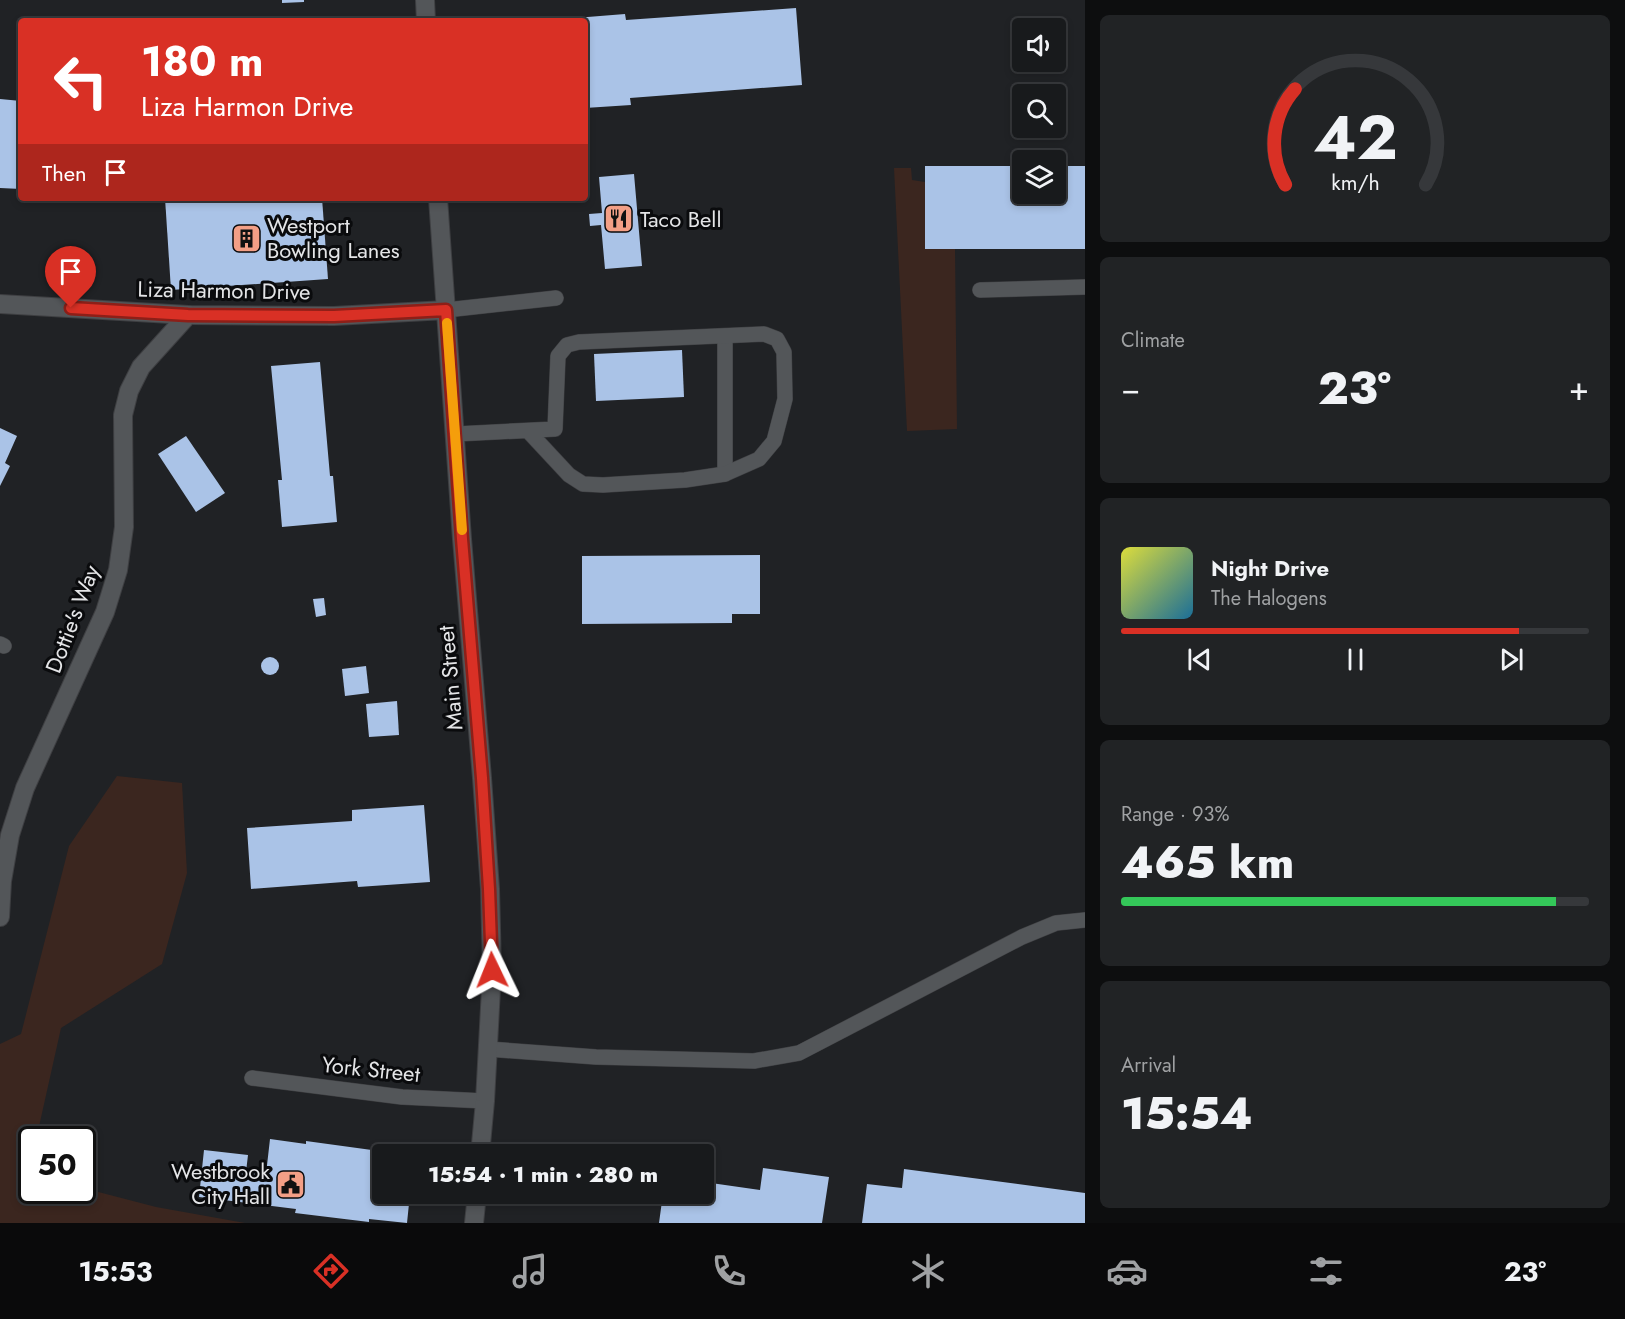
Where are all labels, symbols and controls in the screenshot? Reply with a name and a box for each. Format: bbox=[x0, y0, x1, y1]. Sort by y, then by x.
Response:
map controls bbox=[1012, 18, 1066, 204]
button: sound bbox=[1012, 18, 1066, 72]
text: 180 m bbox=[141, 31, 264, 92]
icon: left bbox=[42, 42, 120, 120]
button: search bbox=[1012, 84, 1066, 138]
text: Liza Harmon Drive bbox=[141, 87, 353, 126]
text: 42 bbox=[1313, 92, 1397, 182]
button: layers bbox=[1012, 150, 1066, 204]
icon: arrive bbox=[99, 156, 132, 189]
text: Then bbox=[42, 157, 87, 189]
text: km/h bbox=[1331, 168, 1379, 199]
restaurant icon: Taco Bell bbox=[603, 203, 635, 235]
place label: Taco Bell bbox=[640, 203, 721, 235]
place label: Westport Bowling Lanes bbox=[267, 209, 400, 266]
building icon: Westport Bowling Lanes bbox=[230, 222, 262, 254]
pin bbox=[45, 246, 96, 308]
icon: arrive bbox=[54, 255, 87, 288]
street label: Liza Harmon Drive bbox=[137, 272, 311, 308]
text: Climate bbox=[1121, 326, 1185, 355]
text: 23° bbox=[1318, 356, 1391, 421]
text: − bbox=[1121, 365, 1140, 412]
text: + bbox=[1569, 365, 1589, 412]
text: Night Drive bbox=[1211, 552, 1329, 584]
street label: Dottie's Way bbox=[37, 560, 107, 678]
text: The Halogens bbox=[1211, 584, 1327, 613]
street label: Main Street bbox=[429, 624, 471, 732]
icon: previous bbox=[1183, 643, 1216, 676]
icon: pause bbox=[1339, 643, 1372, 676]
icon: next bbox=[1495, 643, 1528, 676]
text: Range · 93% bbox=[1121, 800, 1229, 829]
text: 465 km bbox=[1121, 830, 1294, 895]
position arrow bbox=[460, 938, 524, 1002]
street label: York Street bbox=[320, 1048, 422, 1090]
text: Arrival bbox=[1121, 1051, 1176, 1080]
text: 15:54 bbox=[1121, 1081, 1253, 1146]
speed limit sign: 50 bbox=[18, 1126, 96, 1204]
place label: Westbrook City Hall bbox=[171, 1155, 270, 1212]
text: 15:54 · 1 min · 280 m bbox=[428, 1158, 658, 1190]
public building icon: Westbrook City Hall bbox=[275, 1168, 307, 1200]
icon: directions bbox=[310, 1250, 352, 1292]
icon: music bbox=[509, 1250, 551, 1292]
icon: phone bbox=[708, 1250, 750, 1292]
icon: climate bbox=[907, 1250, 949, 1292]
icon: car bbox=[1106, 1250, 1148, 1292]
icon: filters bbox=[1305, 1250, 1347, 1292]
text: 15:53 bbox=[79, 1252, 153, 1291]
text: 23° bbox=[1504, 1252, 1546, 1291]

